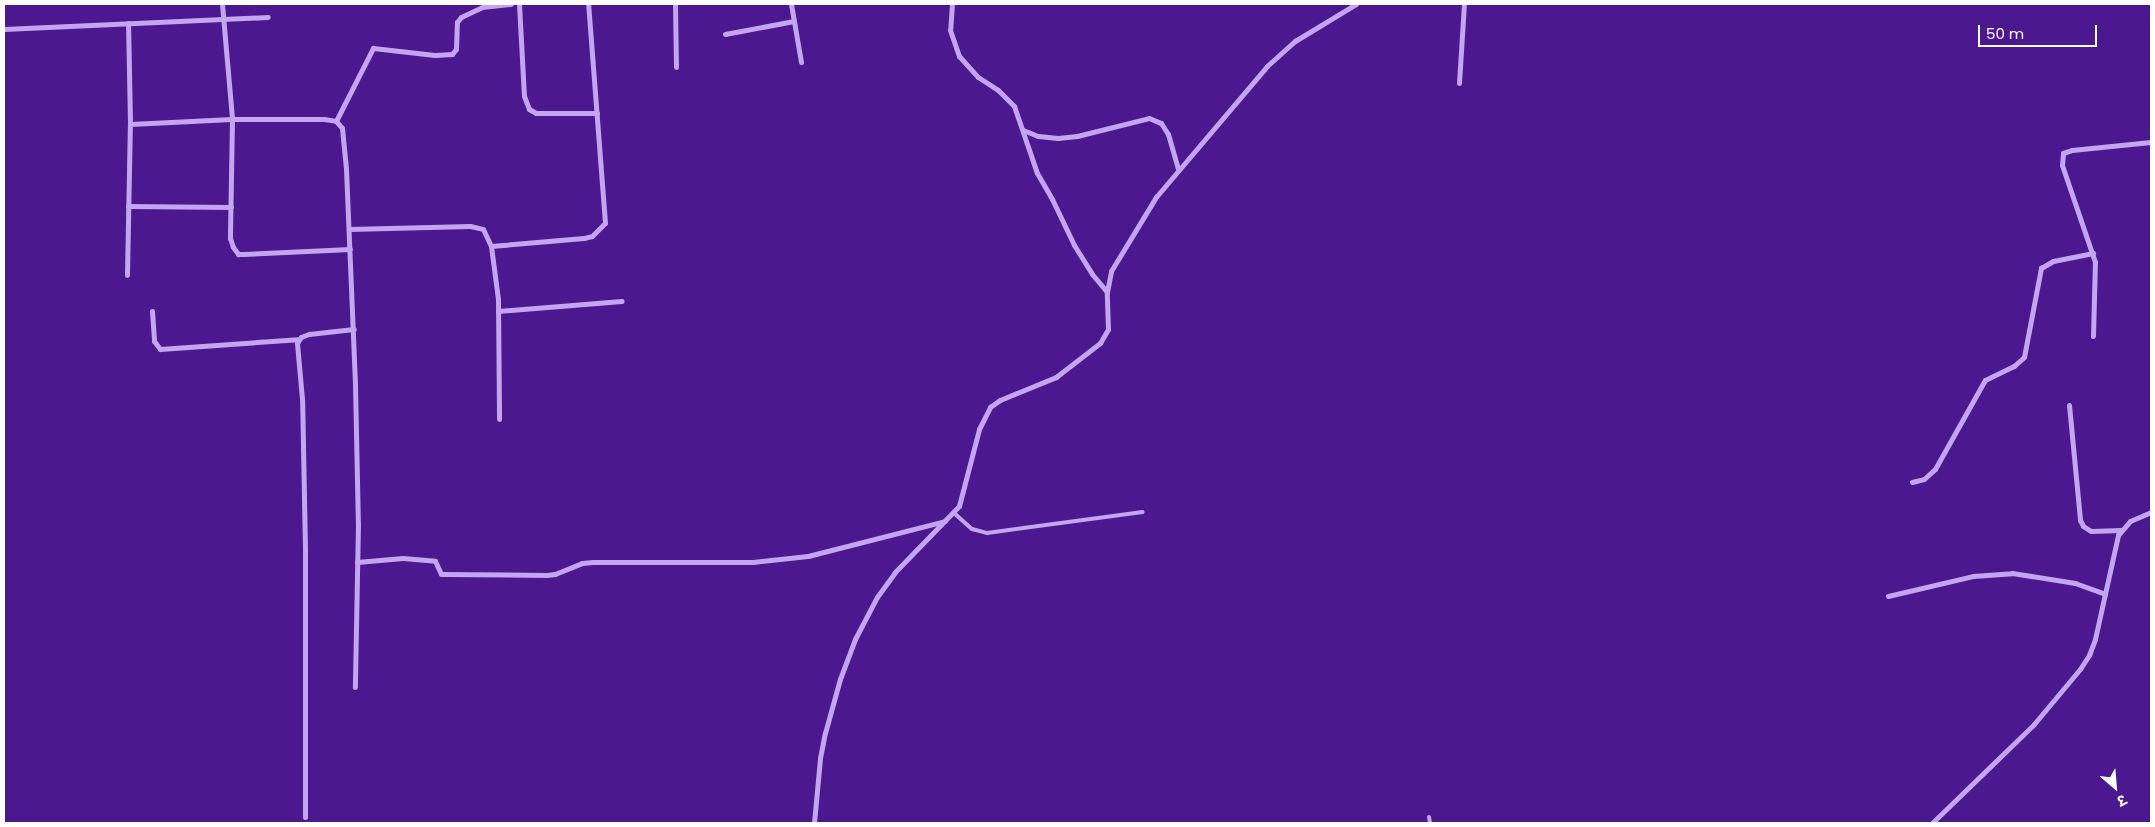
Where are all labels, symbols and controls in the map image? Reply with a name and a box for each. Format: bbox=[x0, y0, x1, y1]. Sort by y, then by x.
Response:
scale bar bbox=[1980, 15, 2099, 47]
text: 50 m bbox=[1986, 23, 2024, 44]
north arrow bbox=[2090, 762, 2140, 812]
text: उ bbox=[2114, 790, 2130, 811]

